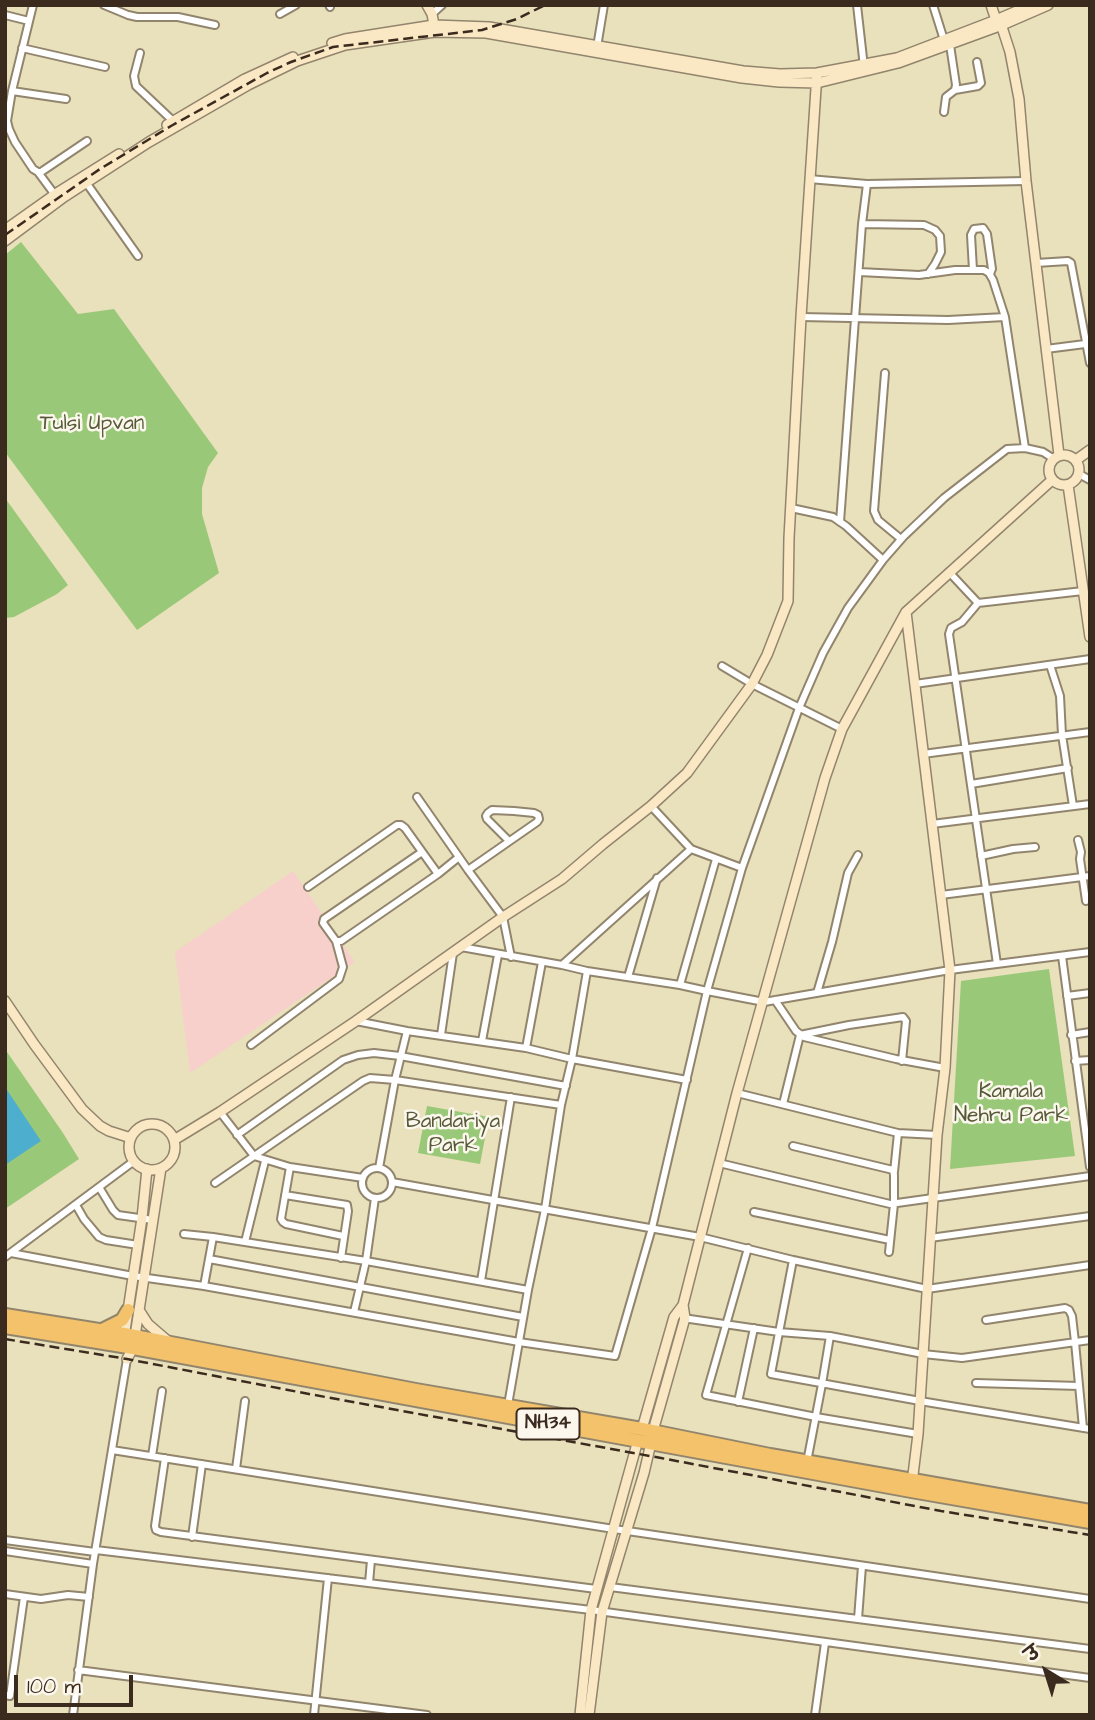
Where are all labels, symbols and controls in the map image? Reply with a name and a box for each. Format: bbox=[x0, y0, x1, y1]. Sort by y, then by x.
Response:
park label: Tulsi Upvan bbox=[40, 412, 144, 438]
park label: Kamala Nehru Park bbox=[954, 1080, 1068, 1130]
park label: Bandariya Park bbox=[406, 1110, 500, 1160]
road number: NH34 bbox=[516, 1408, 580, 1440]
north arrow bbox=[1011, 1636, 1081, 1706]
text: उ bbox=[1019, 1640, 1046, 1669]
scale bar bbox=[18, 1660, 136, 1704]
text: 100 m bbox=[27, 1672, 81, 1701]

